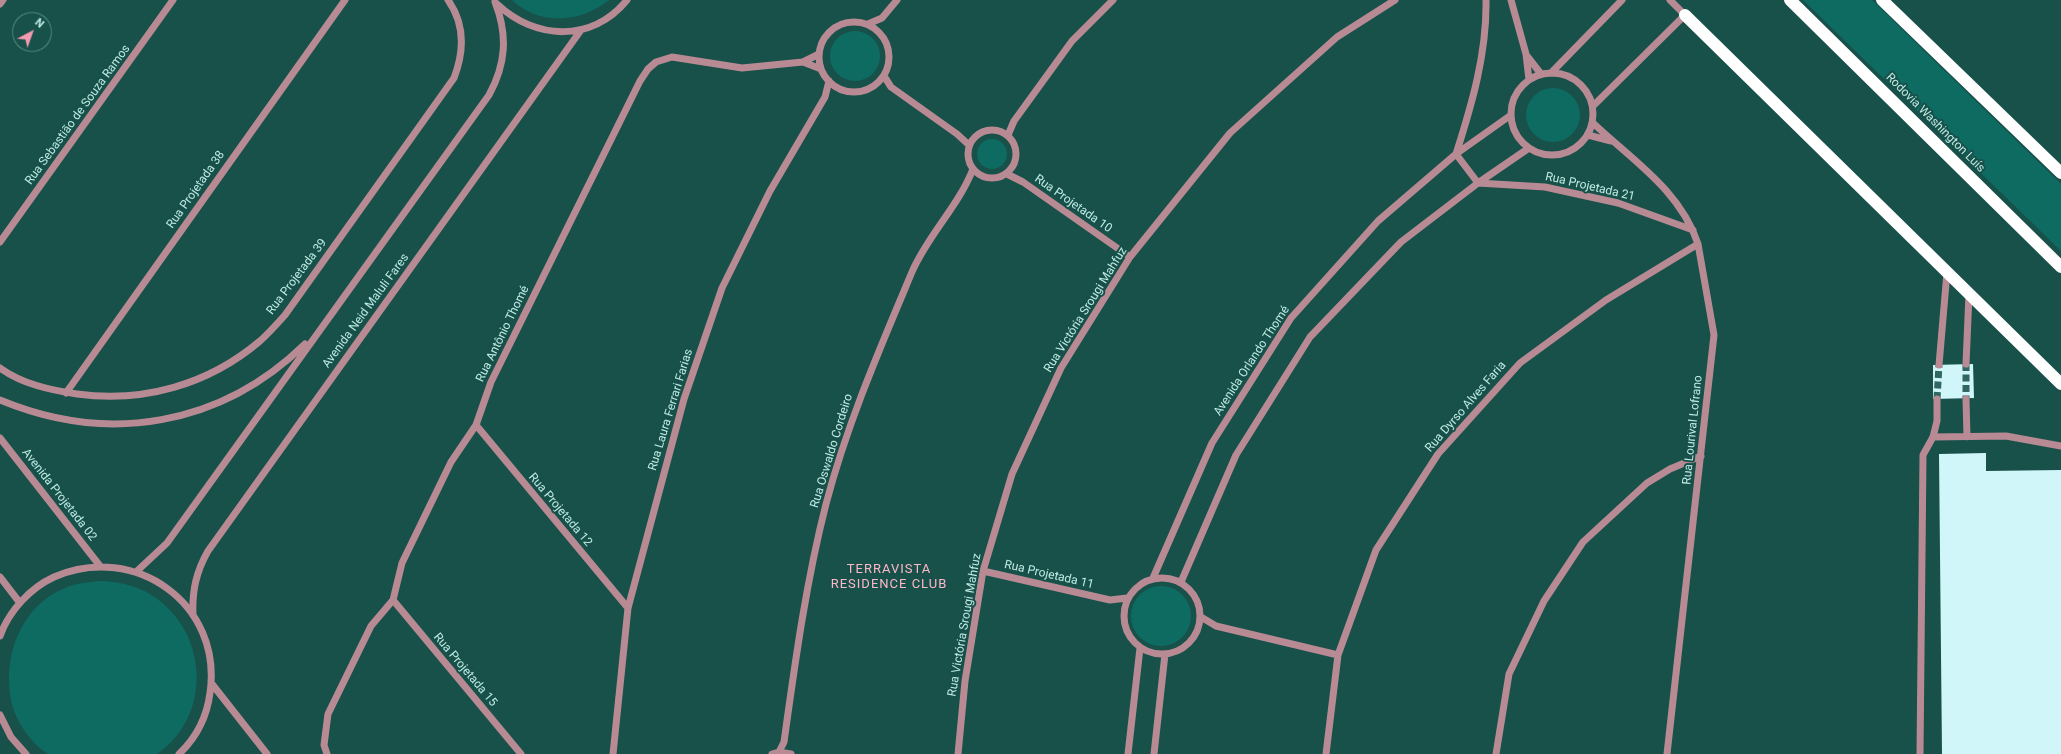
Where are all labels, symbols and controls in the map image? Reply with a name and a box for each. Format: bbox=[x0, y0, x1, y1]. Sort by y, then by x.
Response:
north arrow bbox=[12, 12, 52, 52]
text: N bbox=[32, 16, 47, 31]
street label: Rua Sebastião de Souza Ramos bbox=[22, 42, 134, 188]
street label: Rodovia Washington Luís bbox=[1882, 70, 1988, 176]
street label: Rua Projetada 38 bbox=[164, 148, 228, 232]
street label: Rua Projetada 21 bbox=[1544, 170, 1636, 204]
street label: Rua Projetada 10 bbox=[1031, 172, 1115, 236]
street label: Rua Projetada 39 bbox=[264, 236, 330, 318]
street label: Rua Victória Srougi Mahfuz bbox=[1041, 245, 1131, 375]
street label: Avenida Neid Maluli Fares bbox=[320, 251, 412, 371]
street label: Rua Antônio Thomé bbox=[473, 283, 533, 385]
street label: Avenida Orlando Thomé bbox=[1211, 303, 1293, 419]
street label: Rua Laura Ferrari Farias bbox=[646, 347, 696, 473]
street label: Rua Dyrso Alves Faria bbox=[1423, 359, 1509, 455]
street label: Rua Lourival Lofrano bbox=[1680, 375, 1706, 485]
street label: Rua Oswaldo Cordeiro bbox=[808, 392, 856, 510]
street label: Avenida Projetada 02 bbox=[18, 446, 100, 544]
street label: Rua Projetada 12 bbox=[525, 470, 595, 550]
street label: Rua Victória Srougi Mahfuz bbox=[945, 552, 985, 698]
street label: Rua Projetada 11 bbox=[1003, 558, 1095, 592]
district label: TERRAVISTA RESIDENCE CLUB bbox=[831, 562, 947, 593]
street label: Rua Projetada 15 bbox=[430, 630, 500, 710]

